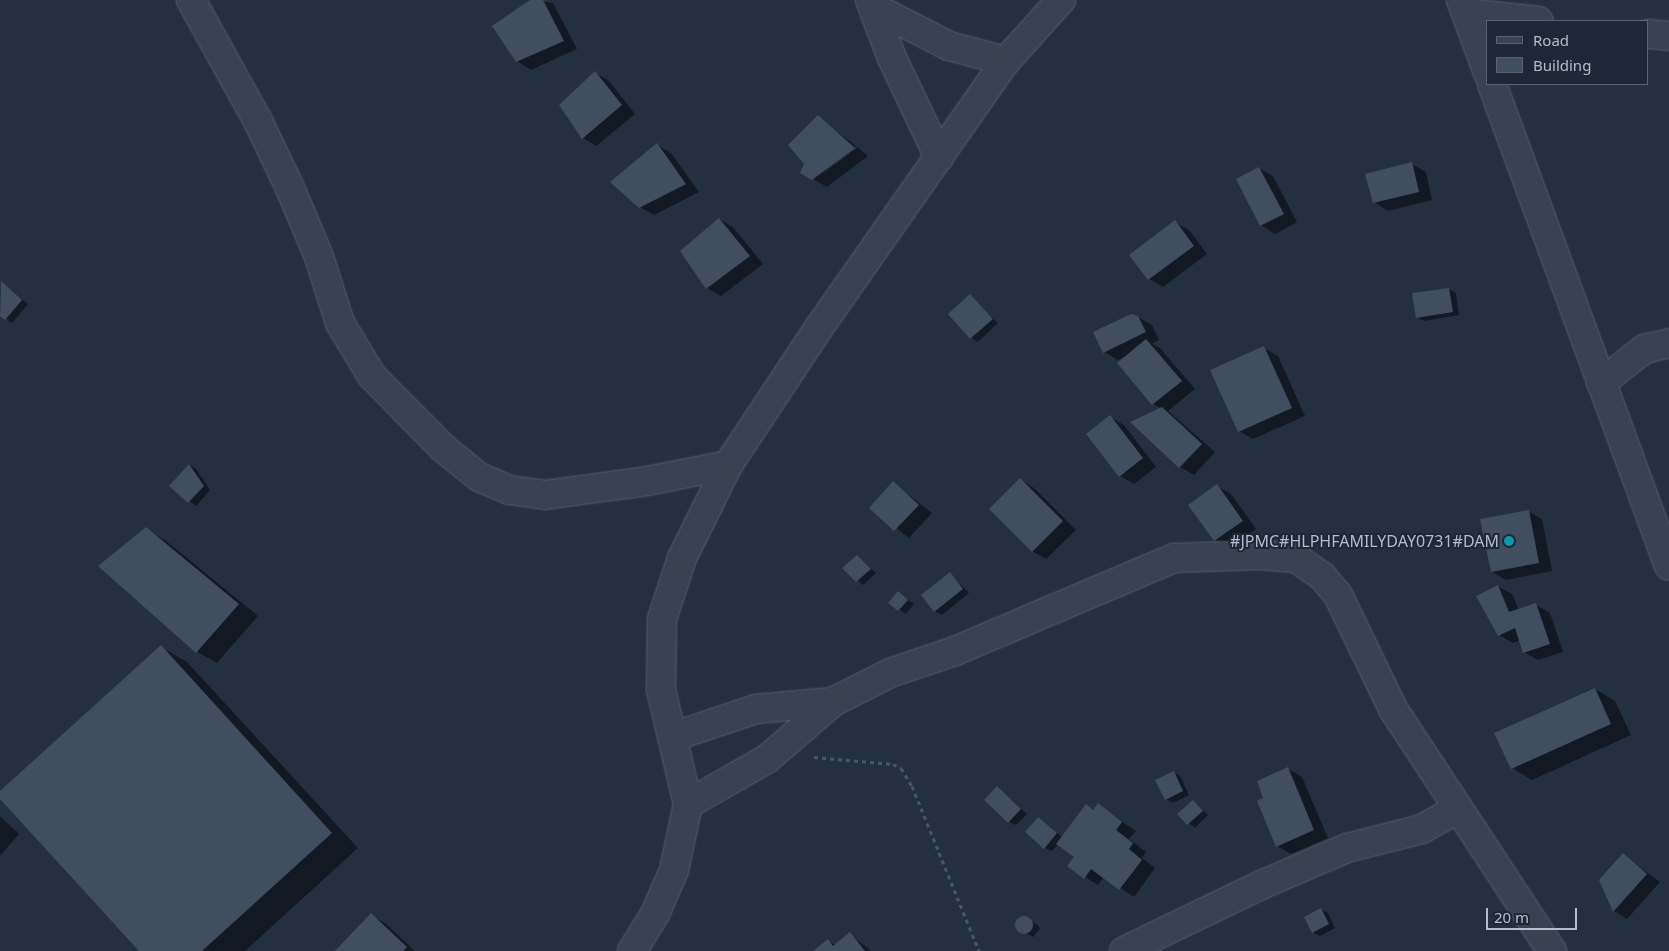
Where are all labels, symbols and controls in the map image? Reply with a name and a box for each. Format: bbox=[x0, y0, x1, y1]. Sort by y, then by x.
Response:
legend bbox=[1486, 20, 1649, 85]
text: Road bbox=[1533, 30, 1569, 50]
text: Building bbox=[1533, 55, 1591, 75]
place label: #JPMC#HLPHFAMILYDAY0731#DAM bbox=[1230, 531, 1499, 551]
marker: #JPMC#HLPHFAMILYDAY0731#DAM bbox=[1503, 535, 1515, 547]
scale bar bbox=[1489, 898, 1580, 930]
text: 20 m bbox=[1494, 907, 1529, 927]

